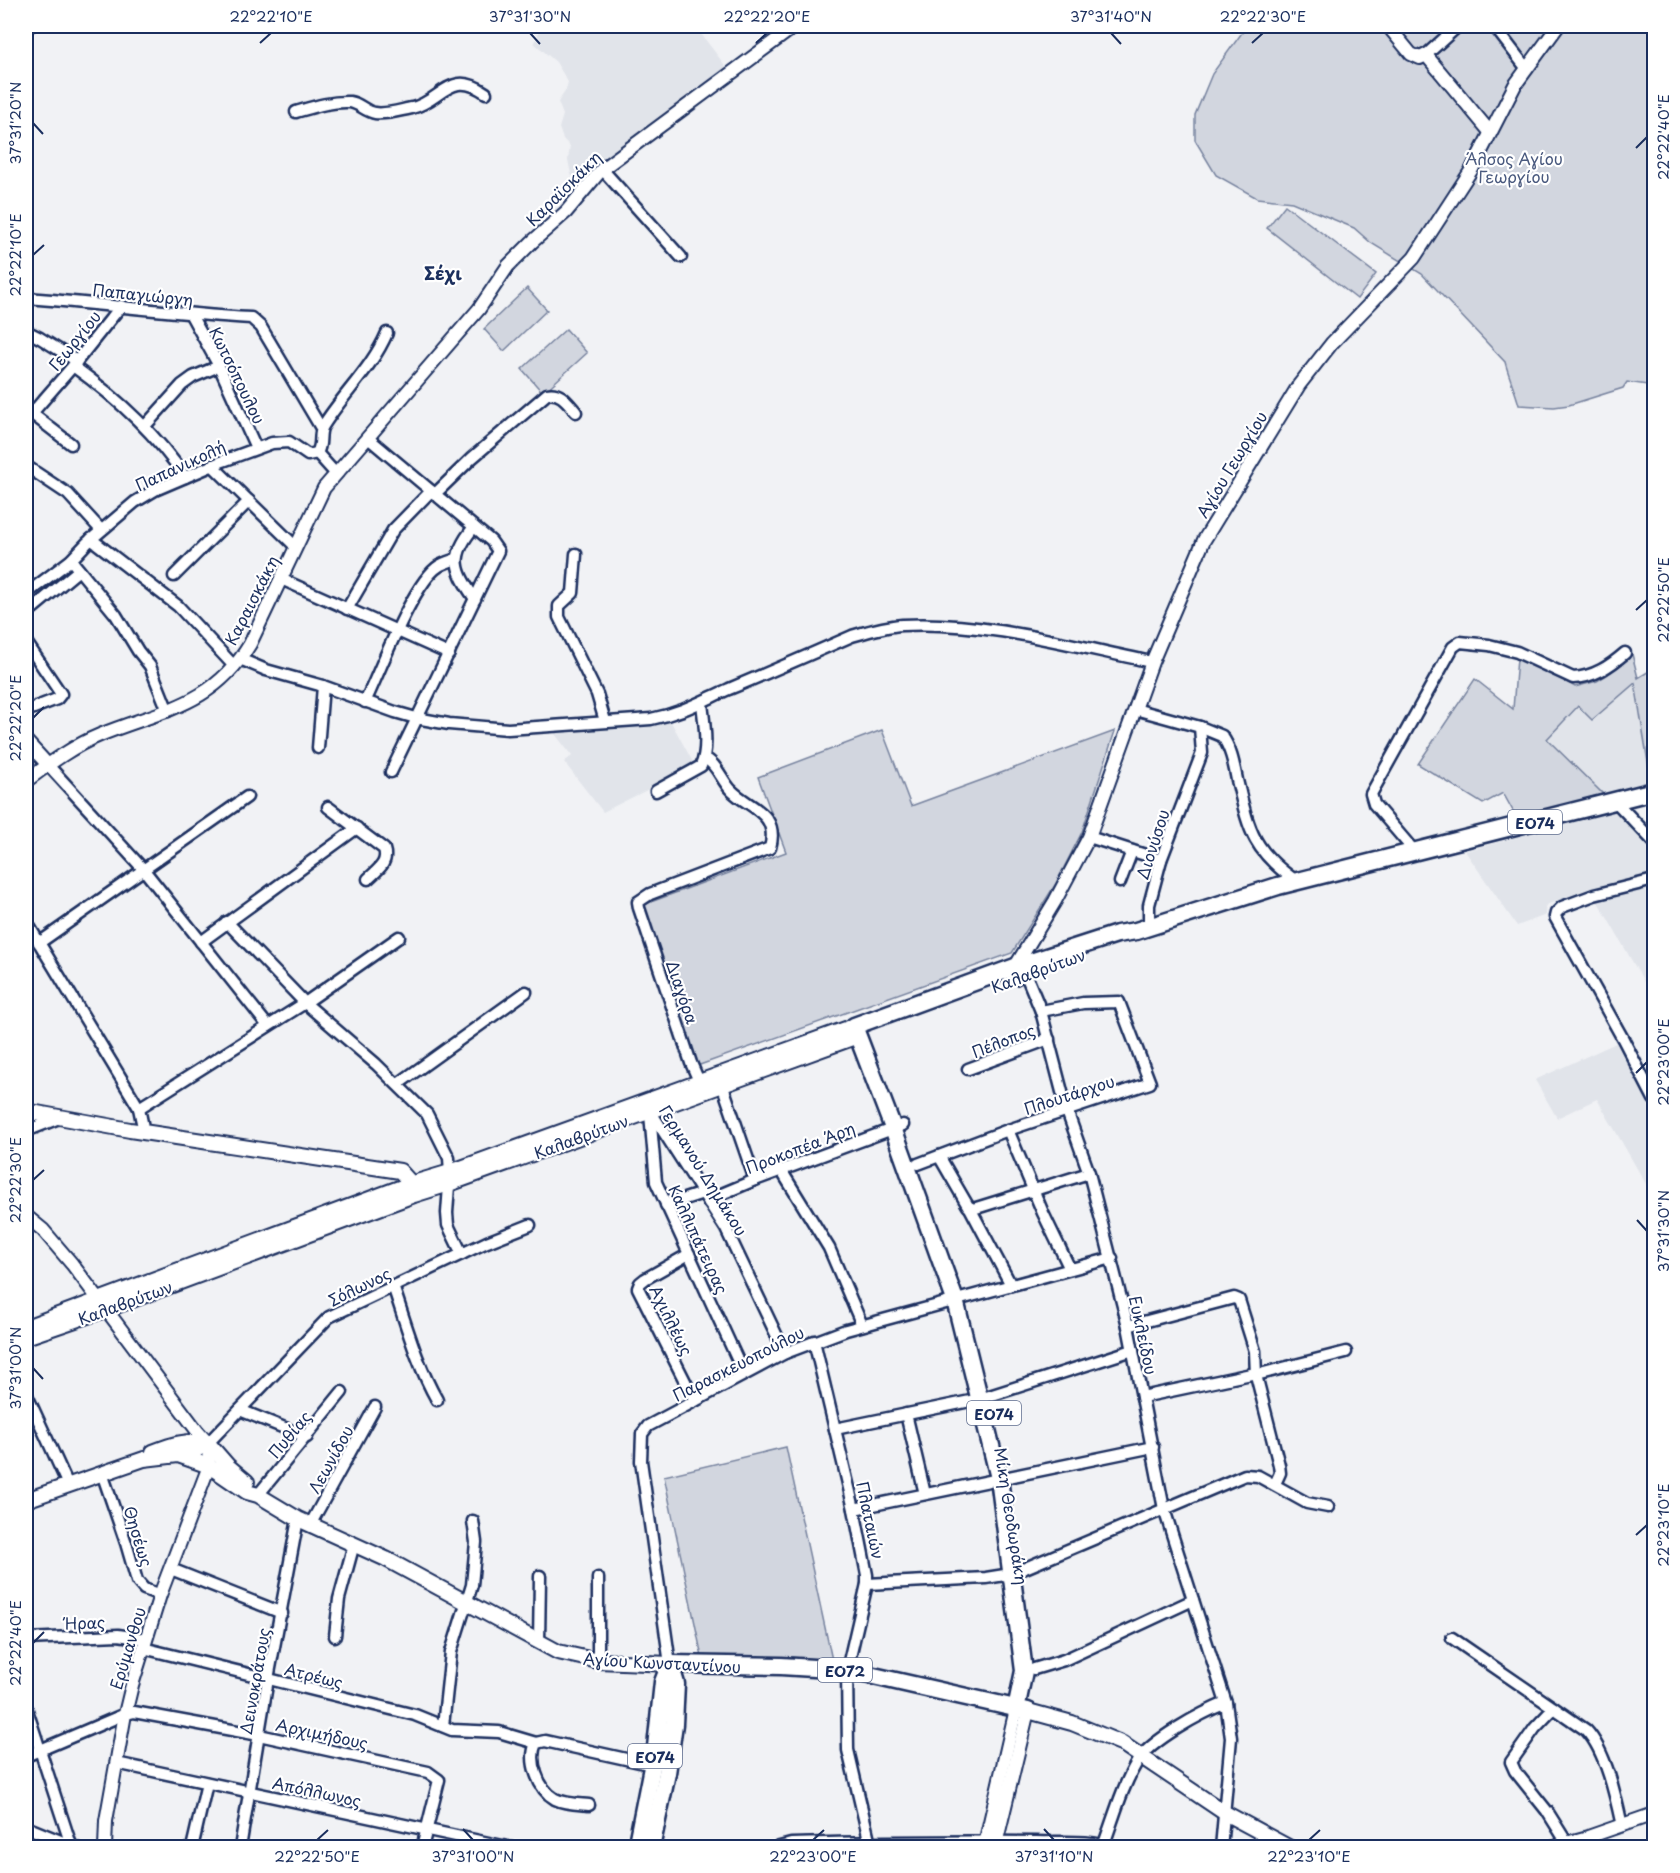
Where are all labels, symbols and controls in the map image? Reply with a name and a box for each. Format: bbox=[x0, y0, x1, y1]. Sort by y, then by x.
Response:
text: 22°22'10"E bbox=[229, 4, 313, 27]
text: 37°31'30"N bbox=[489, 4, 571, 27]
text: 22°22'20"E bbox=[724, 4, 810, 27]
text: 37°31'40"N bbox=[1070, 4, 1152, 27]
text: 22°22'30"E bbox=[1220, 4, 1306, 27]
text: 37°31'20"N bbox=[3, 82, 26, 164]
text: 22°22'40"E bbox=[1651, 94, 1674, 180]
street label: Καραϊσκάκη bbox=[520, 145, 606, 231]
park label: Άλσος Αγίου Γεωργίου bbox=[1465, 146, 1563, 188]
text: 22°22'10"E bbox=[3, 213, 26, 297]
district label: Σέχι bbox=[424, 259, 462, 286]
street label: Παπαγιώργη bbox=[92, 277, 194, 311]
street label: Γεωργίου bbox=[42, 305, 106, 375]
street label: Κωτσόπουλου bbox=[204, 322, 272, 428]
street label: Αγίου Γεωργίου bbox=[1190, 406, 1272, 522]
street label: Παπανικολή bbox=[131, 434, 229, 496]
street label: Καραισκάκη bbox=[218, 551, 284, 649]
text: 22°22'50"E bbox=[1651, 557, 1674, 643]
text: 22°22'20"E bbox=[3, 675, 26, 761]
street label: Διονύσου bbox=[1129, 806, 1175, 882]
road number: ΕΟ74 bbox=[1508, 810, 1562, 834]
street label: Καλαβρύτων bbox=[987, 942, 1089, 998]
street label: Διαγόρα bbox=[661, 957, 705, 1028]
street label: Πέλοπος bbox=[968, 1017, 1038, 1063]
text: 22°23'00"E bbox=[1651, 1018, 1674, 1106]
street label: Πλουτάρχου bbox=[1021, 1068, 1117, 1120]
street label: Γερμανού Δημάκου bbox=[654, 1100, 754, 1240]
street label: Καλαβρύτων bbox=[530, 1108, 632, 1164]
street label: Προκοπέα Άρη bbox=[742, 1115, 858, 1179]
text: 22°22'30"E bbox=[3, 1137, 26, 1223]
street label: Καλλιπάτειρας bbox=[663, 1180, 735, 1298]
text: 37°31'30"N bbox=[1651, 1190, 1674, 1272]
street label: Σόλωνος bbox=[324, 1261, 394, 1311]
street label: Καλαβρύτων bbox=[74, 1274, 176, 1330]
street label: Αχιλλέως bbox=[645, 1281, 699, 1359]
street label: Ευκλείδου bbox=[1124, 1293, 1164, 1377]
street label: Παρασκευοπούλου bbox=[668, 1319, 808, 1407]
text: 37°31'00"N bbox=[3, 1326, 26, 1410]
road number: ΕΟ74 bbox=[967, 1401, 1021, 1425]
street label: Πυθίας bbox=[262, 1405, 316, 1463]
street label: Λεωνίδου bbox=[301, 1421, 359, 1497]
street label: Μίκη Θεοδωράκη bbox=[989, 1445, 1035, 1587]
street label: Πλαταιών bbox=[851, 1479, 891, 1561]
text: 22°23'10"E bbox=[1651, 1483, 1674, 1567]
street label: Θησέως bbox=[118, 1503, 160, 1569]
text: 22°22'40"E bbox=[3, 1600, 26, 1686]
street label: Ερύμανθου bbox=[103, 1604, 151, 1692]
street label: Ήρας bbox=[61, 1609, 106, 1635]
street label: Δεινοκράτους bbox=[233, 1626, 275, 1736]
street label: Αγίου Κωνσταντίνου bbox=[582, 1646, 742, 1678]
street label: Ατρέως bbox=[282, 1656, 346, 1694]
road number: ΕΟ72 bbox=[818, 1658, 872, 1682]
street label: Αρχιμήδους bbox=[274, 1712, 370, 1754]
road number: ΕΟ74 bbox=[628, 1744, 682, 1768]
street label: Απόλλωνος bbox=[271, 1770, 363, 1812]
text: 22°22'50"E bbox=[274, 1844, 360, 1867]
text: 37°31'00"N bbox=[431, 1844, 515, 1867]
text: 22°23'00"E bbox=[769, 1844, 857, 1867]
text: 37°31'10"N bbox=[1014, 1844, 1094, 1867]
text: 22°23'10"E bbox=[1267, 1844, 1351, 1867]

